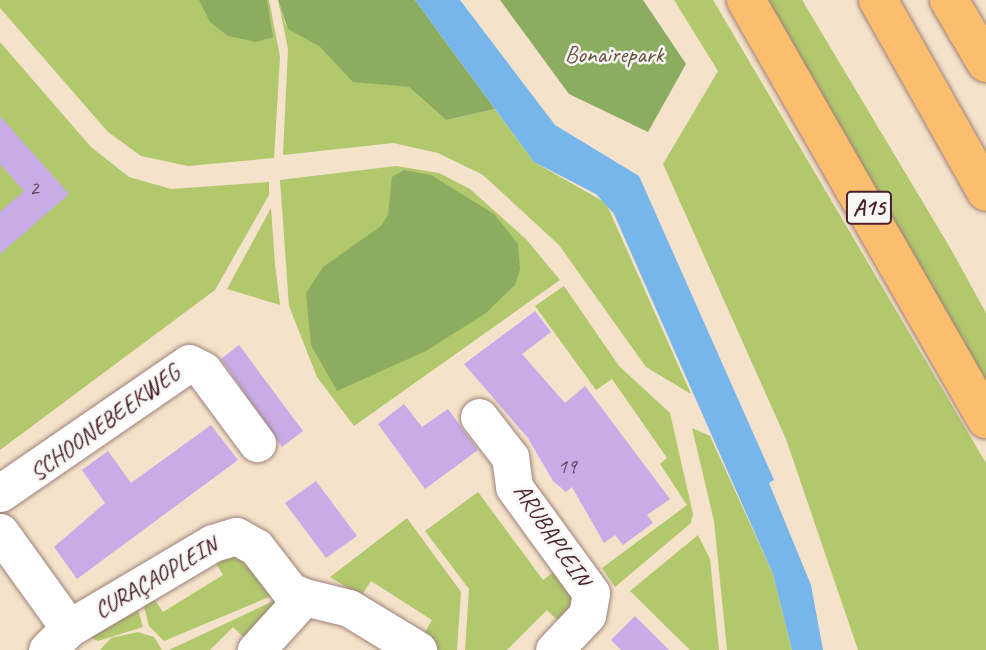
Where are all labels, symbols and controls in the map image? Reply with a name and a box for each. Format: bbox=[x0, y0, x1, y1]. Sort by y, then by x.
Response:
park label: Bonairepark bbox=[565, 41, 663, 69]
house number: 2 bbox=[29, 175, 39, 201]
road number: A15 bbox=[844, 188, 894, 228]
street label: SCHOONEBEEKWEG bbox=[24, 359, 186, 487]
house number: 19 bbox=[558, 453, 576, 479]
street label: ARUBAPLEIN bbox=[507, 478, 597, 592]
street label: CURAÇAOPLEIN bbox=[89, 531, 223, 625]

